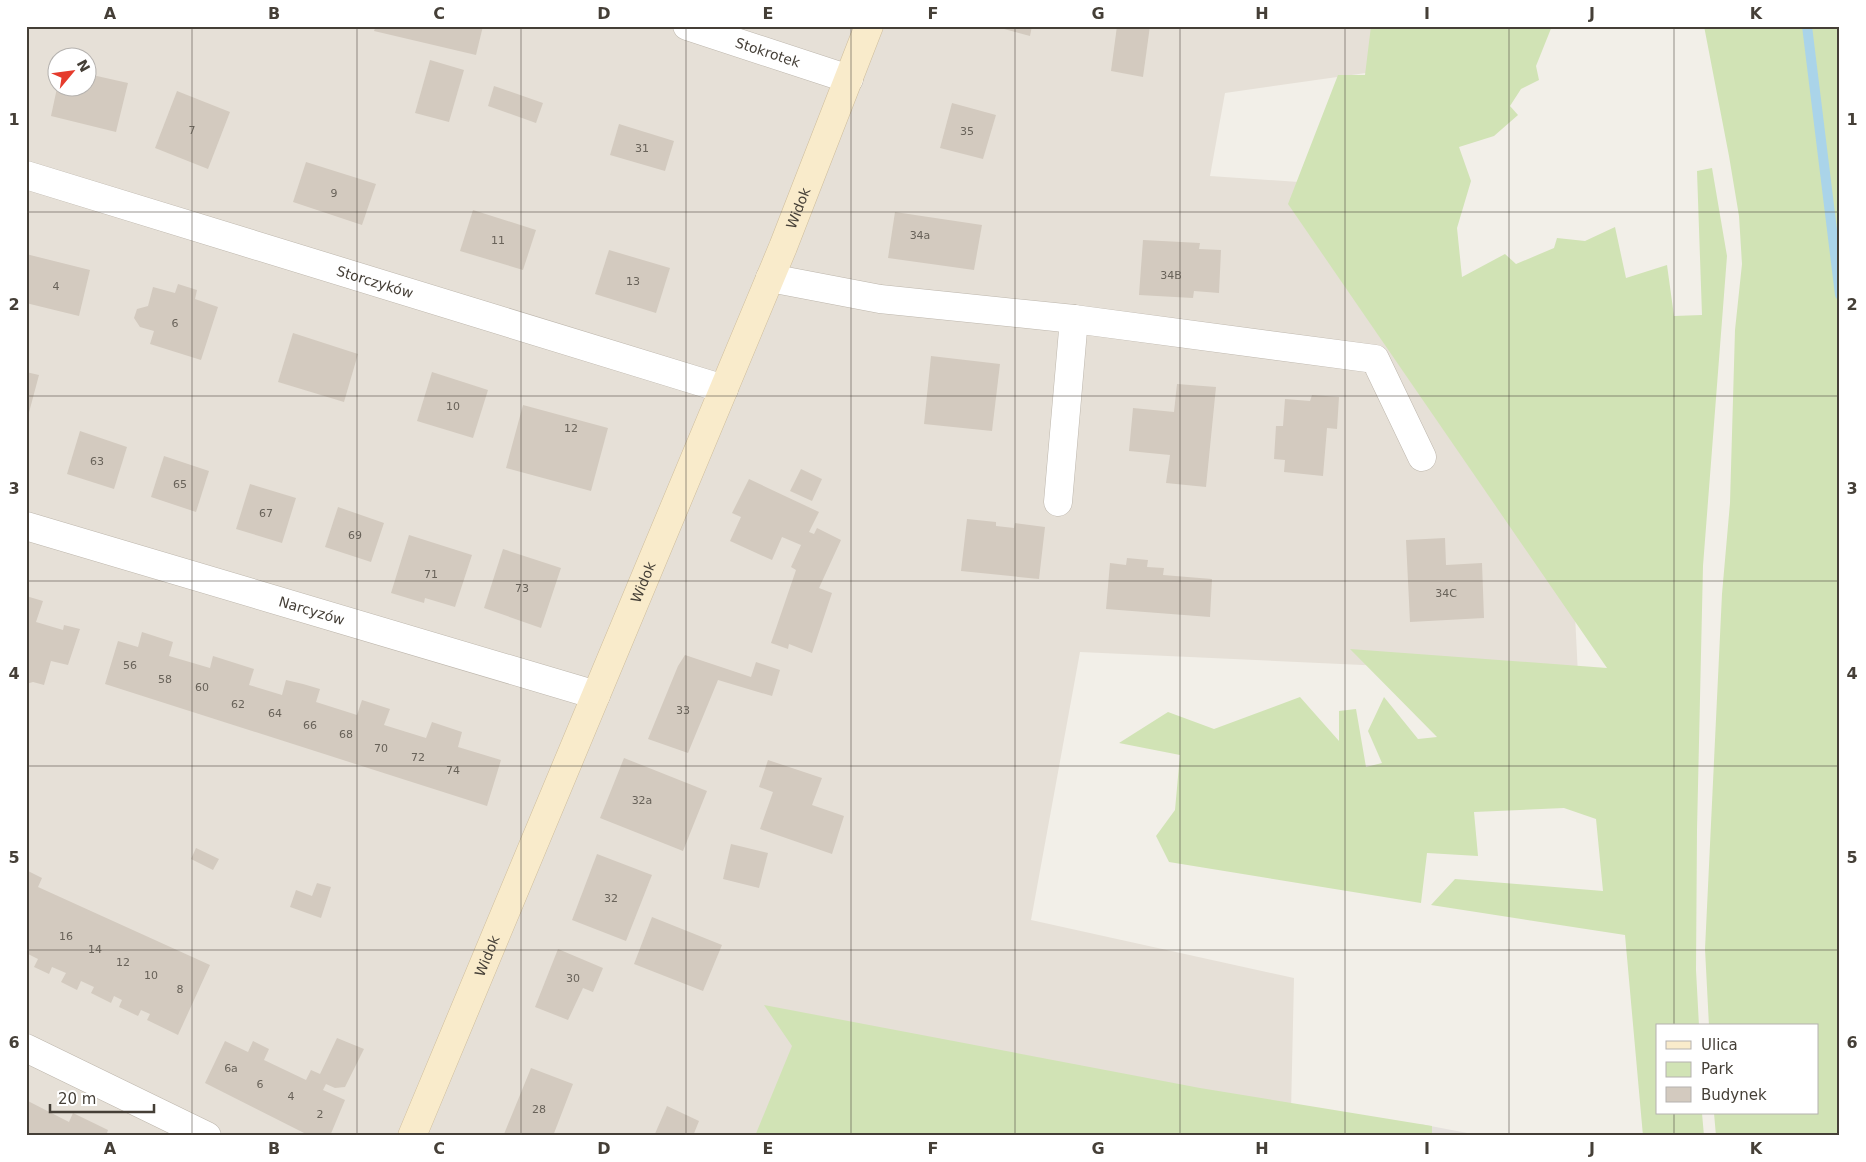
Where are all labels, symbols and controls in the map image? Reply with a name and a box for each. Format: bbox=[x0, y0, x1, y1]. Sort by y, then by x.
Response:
text: A bbox=[104, 4, 117, 23]
text: B bbox=[268, 4, 280, 23]
text: C bbox=[433, 4, 445, 23]
text: D bbox=[597, 4, 611, 23]
text: E bbox=[763, 4, 773, 23]
text: F bbox=[928, 4, 938, 23]
text: G bbox=[1091, 4, 1105, 23]
text: H bbox=[1255, 4, 1269, 23]
text: I bbox=[1424, 4, 1430, 23]
text: J bbox=[1588, 4, 1595, 23]
text: K bbox=[1750, 4, 1763, 23]
street label: Stokrotek bbox=[733, 34, 803, 71]
north arrow bbox=[48, 48, 98, 98]
text: N bbox=[74, 57, 93, 75]
text: 1 bbox=[8, 110, 20, 129]
text: 1 bbox=[1846, 110, 1858, 129]
house number: 7 bbox=[189, 124, 196, 137]
house number: 35 bbox=[960, 125, 974, 138]
house number: 31 bbox=[635, 142, 649, 155]
street label: Widok bbox=[783, 184, 814, 231]
house number: 9 bbox=[331, 187, 338, 200]
house number: 34a bbox=[910, 229, 930, 242]
house number: 11 bbox=[491, 234, 505, 247]
street label: Storczyków bbox=[335, 263, 415, 301]
house number: 34B bbox=[1160, 269, 1182, 282]
house number: 13 bbox=[626, 275, 640, 288]
house number: 4 bbox=[53, 280, 60, 293]
text: 2 bbox=[8, 295, 20, 314]
text: 2 bbox=[1846, 295, 1858, 314]
house number: 6 bbox=[172, 317, 179, 330]
house number: 10 bbox=[446, 400, 460, 413]
house number: 12 bbox=[564, 422, 578, 435]
house number: 63 bbox=[90, 455, 104, 468]
house number: 65 bbox=[173, 478, 187, 491]
text: 3 bbox=[8, 479, 20, 498]
text: 3 bbox=[1846, 479, 1858, 498]
house number: 67 bbox=[259, 507, 273, 520]
house number: 69 bbox=[348, 529, 362, 542]
street label: Widok bbox=[627, 559, 659, 605]
house number: 71 bbox=[424, 568, 438, 581]
house number: 73 bbox=[515, 582, 529, 595]
house number: 34C bbox=[1435, 587, 1457, 600]
street label: Narcyzów bbox=[277, 593, 347, 628]
house number: 56 bbox=[123, 659, 137, 672]
text: 4 bbox=[8, 664, 20, 683]
text: 4 bbox=[1846, 664, 1858, 683]
house number: 58 bbox=[158, 673, 172, 686]
house number: 60 bbox=[195, 681, 209, 694]
house number: 62 bbox=[231, 698, 245, 711]
house number: 33 bbox=[676, 704, 690, 717]
house number: 64 bbox=[268, 707, 282, 720]
house number: 66 bbox=[303, 719, 317, 732]
house number: 68 bbox=[339, 728, 353, 741]
house number: 70 bbox=[374, 742, 388, 755]
house number: 72 bbox=[411, 751, 425, 764]
house number: 74 bbox=[446, 764, 460, 777]
house number: 32a bbox=[632, 794, 652, 807]
text: 5 bbox=[8, 848, 20, 867]
text: 5 bbox=[1846, 848, 1858, 867]
house number: 32 bbox=[604, 892, 618, 905]
house number: 16 bbox=[59, 930, 73, 943]
street label: Widok bbox=[471, 932, 503, 979]
house number: 14 bbox=[88, 943, 102, 956]
house number: 12 bbox=[116, 956, 130, 969]
house number: 10 bbox=[144, 969, 158, 982]
house number: 30 bbox=[566, 972, 580, 985]
house number: 8 bbox=[177, 983, 184, 996]
legend bbox=[1656, 1024, 1818, 1114]
text: 6 bbox=[8, 1033, 20, 1052]
text: 6 bbox=[1846, 1033, 1858, 1052]
text: Ulica bbox=[1701, 1036, 1738, 1054]
text: Park bbox=[1701, 1060, 1734, 1078]
house number: 6a bbox=[224, 1062, 238, 1075]
house number: 6 bbox=[257, 1078, 264, 1091]
scale bar bbox=[50, 1082, 154, 1114]
text: Budynek bbox=[1701, 1086, 1767, 1104]
text: 20 m bbox=[58, 1090, 96, 1108]
house number: 4 bbox=[288, 1090, 295, 1103]
house number: 28 bbox=[532, 1103, 546, 1116]
house number: 2 bbox=[317, 1108, 324, 1121]
text: A bbox=[104, 1139, 117, 1158]
text: B bbox=[268, 1139, 280, 1158]
text: C bbox=[433, 1139, 445, 1158]
text: D bbox=[597, 1139, 611, 1158]
text: E bbox=[763, 1139, 773, 1158]
text: F bbox=[928, 1139, 938, 1158]
text: G bbox=[1091, 1139, 1105, 1158]
text: H bbox=[1255, 1139, 1269, 1158]
text: I bbox=[1424, 1139, 1430, 1158]
text: J bbox=[1588, 1139, 1595, 1158]
text: K bbox=[1750, 1139, 1763, 1158]

